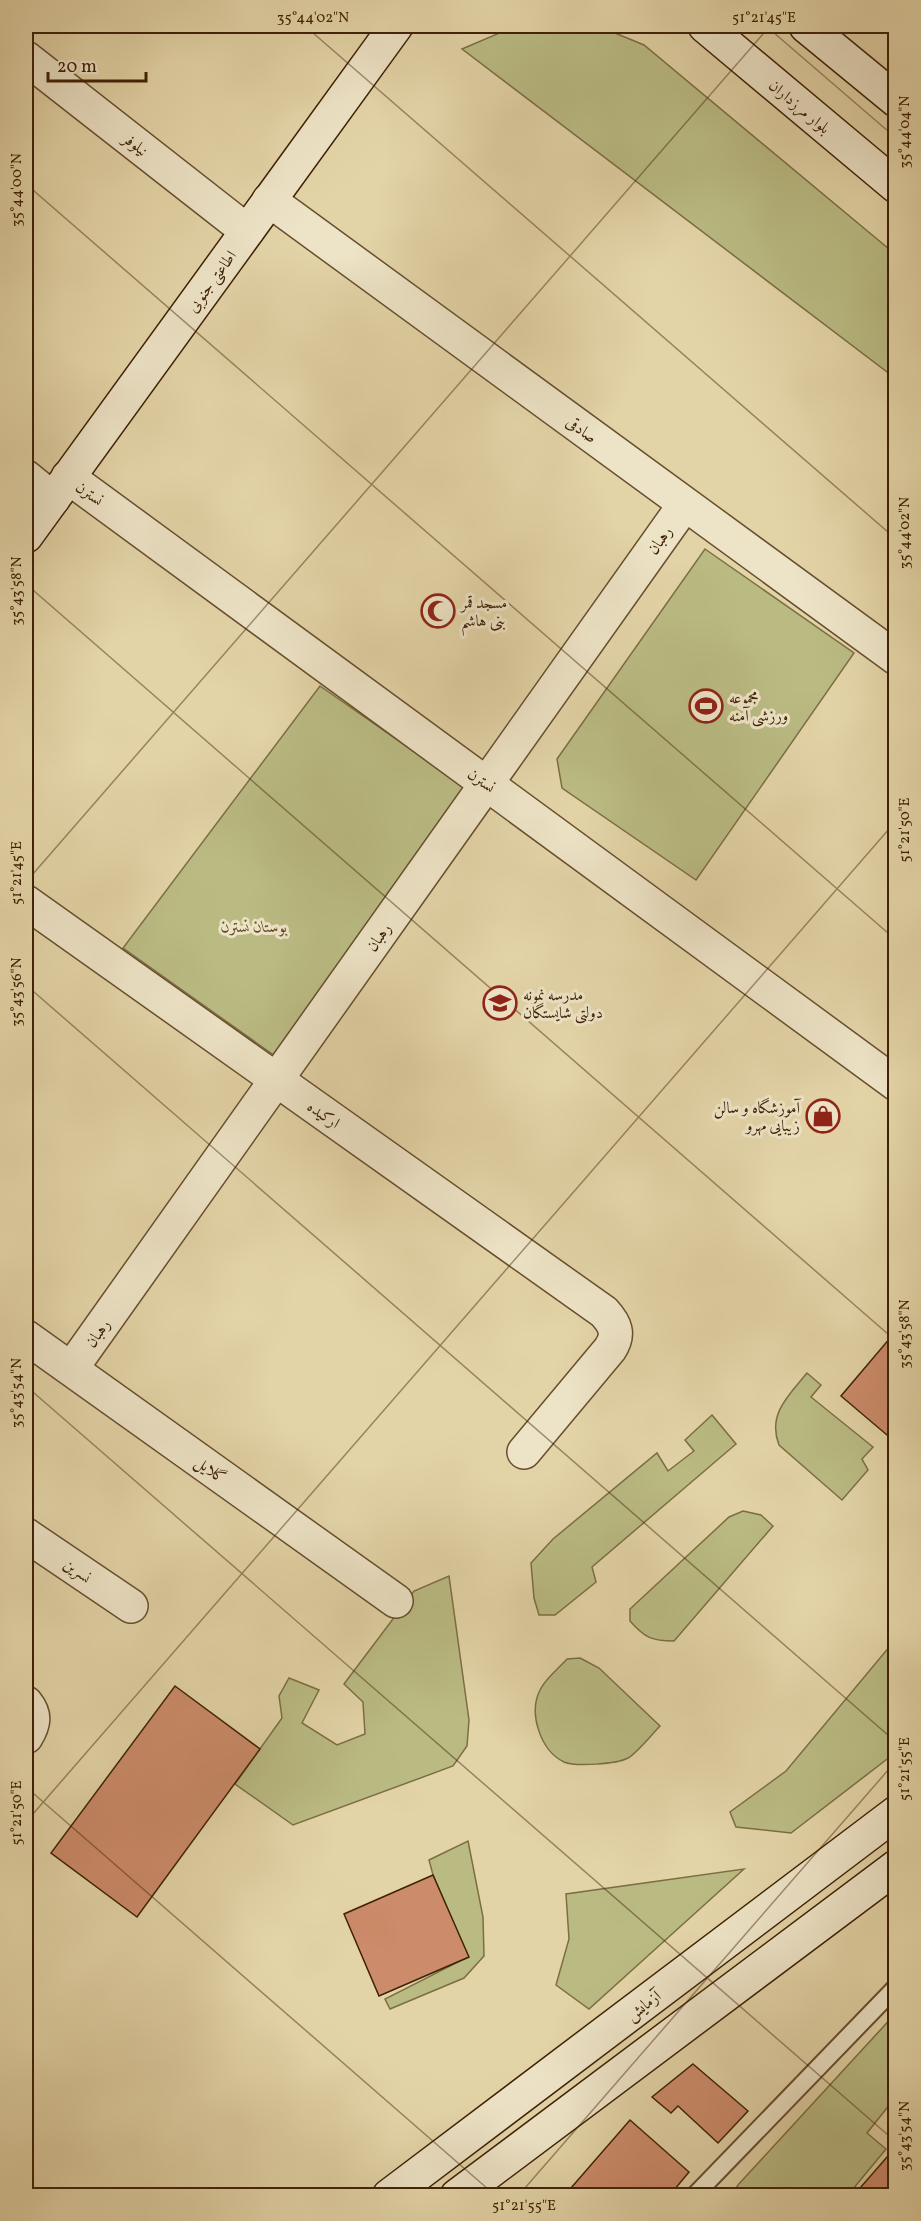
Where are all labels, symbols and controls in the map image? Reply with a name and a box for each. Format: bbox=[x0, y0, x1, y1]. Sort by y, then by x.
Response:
text: 35°44'02"N bbox=[277, 8, 349, 29]
text: 51°21'45"E bbox=[732, 8, 796, 29]
scale bar bbox=[48, 45, 146, 83]
text: 20 m bbox=[57, 55, 97, 80]
street label: بلوار مرزداران bbox=[763, 75, 834, 140]
text: 35°44'04"N bbox=[895, 96, 916, 168]
street label: نیلوفر bbox=[116, 128, 152, 162]
text: 35°44'00"N bbox=[7, 153, 28, 227]
street label: اطاعتی جنوبی bbox=[183, 247, 243, 318]
street label: صادقی bbox=[561, 412, 601, 449]
street label: نسترن bbox=[71, 477, 107, 512]
text: 35°44'02"N bbox=[895, 497, 916, 569]
street label: رهبان bbox=[643, 522, 678, 560]
text: 35°43'58"N bbox=[7, 556, 28, 626]
mosque icon: مسجد قمر بنی هاشم bbox=[420, 593, 456, 629]
place label: مسجد قمر بنی هاشم bbox=[459, 593, 507, 637]
sports icon: مجموعه ورزشی آمنه bbox=[688, 688, 724, 724]
place label: مجموعه ورزشی آمنه bbox=[729, 688, 788, 728]
street label: نسترن bbox=[463, 764, 499, 799]
text: 51°21'50"E bbox=[895, 797, 916, 863]
text: 51°21'45"E bbox=[7, 841, 28, 905]
park label: بوستان نسترن bbox=[221, 917, 287, 939]
street label: رهبان bbox=[362, 919, 397, 957]
text: 35°43'56"N bbox=[7, 957, 28, 1027]
school or university icon: مدرسه نمونه دولتی شایستگان bbox=[482, 985, 518, 1021]
place label: مدرسه نمونه دولتی شایستگان bbox=[523, 985, 603, 1025]
street label: ارکیده bbox=[302, 1096, 344, 1135]
place label: آموزشگاه و سالن زیبایی مهرو bbox=[714, 1097, 802, 1138]
shop icon: آموزشگاه و سالن زیبایی مهرو bbox=[805, 1098, 841, 1134]
text: 35°43'58"N bbox=[895, 1299, 916, 1369]
street label: رهبان bbox=[81, 1315, 116, 1353]
text: 35°43'54"N bbox=[7, 1358, 28, 1428]
street label: گلایل bbox=[190, 1452, 230, 1489]
street label: نسرین bbox=[58, 1554, 95, 1589]
text: 51°21'55"E bbox=[895, 1737, 916, 1801]
text: 51°21'50"E bbox=[7, 1780, 28, 1846]
street label: آزمایش bbox=[622, 1985, 667, 2027]
text: 35°43'54"N bbox=[895, 2101, 916, 2171]
text: 51°21'55"E bbox=[492, 2196, 556, 2217]

